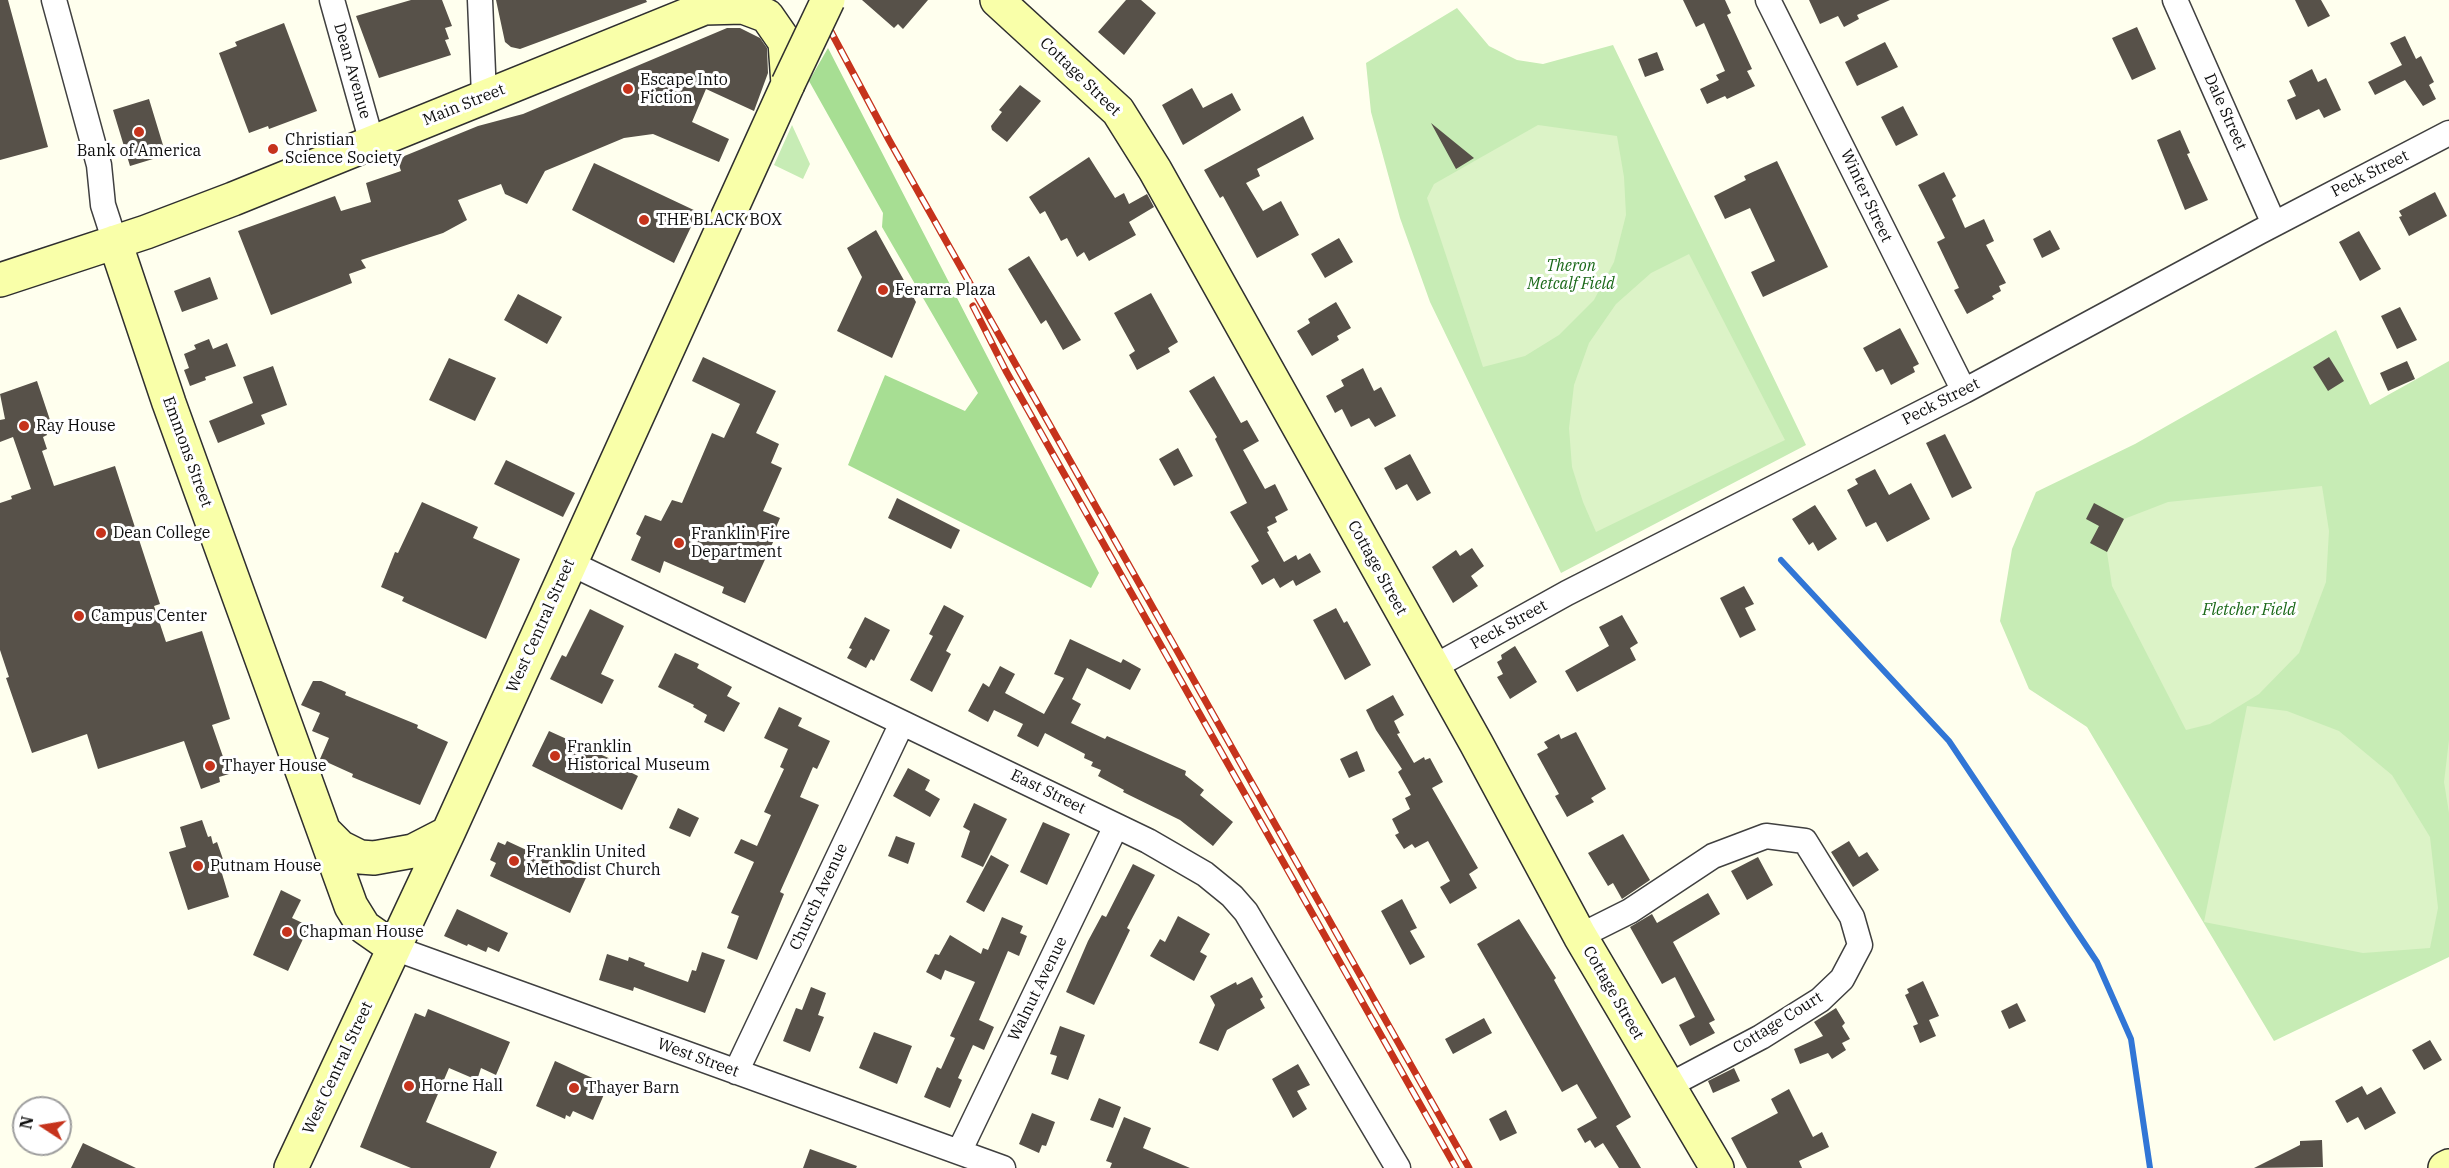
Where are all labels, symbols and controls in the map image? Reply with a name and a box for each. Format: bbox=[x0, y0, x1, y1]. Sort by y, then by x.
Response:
street label: Dean Avenue bbox=[329, 21, 375, 121]
street label: Cottage Street bbox=[1036, 34, 1124, 120]
place label: Escape Into Fiction bbox=[640, 70, 728, 108]
street label: Dale Street bbox=[2200, 71, 2250, 153]
street label: Main Street bbox=[420, 80, 508, 130]
marker: Escape Into Fiction bbox=[621, 82, 635, 96]
marker: Bank of America bbox=[132, 125, 146, 139]
place label: Christian Science Society bbox=[285, 130, 402, 168]
place label: Bank of America bbox=[77, 141, 201, 161]
marker: Christian Science Society bbox=[266, 142, 280, 156]
street label: Winter Street bbox=[1836, 146, 1896, 246]
street label: Peck Street bbox=[2328, 146, 2412, 202]
place label: THE BLACK BOX bbox=[656, 210, 782, 230]
marker: THE BLACK BOX bbox=[637, 213, 651, 227]
park label: Theron Metcalf Field bbox=[1527, 256, 1615, 294]
place label: Ferarra Plaza bbox=[895, 280, 996, 300]
marker: Ferarra Plaza bbox=[876, 283, 890, 297]
street label: Peck Street bbox=[1899, 374, 1983, 430]
street label: Emmons Street bbox=[158, 394, 216, 510]
place label: Ray House bbox=[36, 416, 115, 436]
marker: Ray House bbox=[17, 419, 31, 433]
street label: Cottage Street bbox=[1343, 517, 1411, 619]
place label: Dean College bbox=[113, 523, 210, 543]
place label: Franklin Fire Department bbox=[691, 524, 790, 562]
marker: Dean College bbox=[94, 526, 108, 540]
marker: Franklin Fire Department bbox=[672, 536, 686, 550]
street label: West Central Street bbox=[503, 556, 579, 696]
street label: Peck Street bbox=[1467, 596, 1551, 654]
park label: Fletcher Field bbox=[2202, 600, 2296, 620]
place label: Campus Center bbox=[91, 606, 207, 626]
marker: Campus Center bbox=[72, 609, 86, 623]
place label: Franklin Historical Museum bbox=[567, 737, 710, 775]
marker: Franklin Historical Museum bbox=[548, 749, 562, 763]
place label: Thayer House bbox=[222, 756, 327, 776]
marker: Thayer House bbox=[203, 759, 217, 773]
street label: East Street bbox=[1007, 766, 1089, 818]
street label: Church Avenue bbox=[786, 841, 852, 953]
place label: Franklin United Methodist Church bbox=[526, 842, 661, 880]
marker: Franklin United Methodist Church bbox=[507, 854, 521, 868]
place label: Putnam House bbox=[210, 856, 321, 876]
marker: Putnam House bbox=[191, 859, 205, 873]
place label: Chapman House bbox=[299, 922, 424, 942]
marker: Chapman House bbox=[280, 925, 294, 939]
street label: Walnut Avenue bbox=[1004, 934, 1072, 1044]
street label: Cottage Street bbox=[1578, 943, 1648, 1043]
street label: Cottage Court bbox=[1730, 988, 1826, 1058]
street label: West Central Street bbox=[299, 999, 377, 1137]
street label: West Street bbox=[655, 1034, 741, 1082]
place label: Horne Hall bbox=[421, 1076, 503, 1096]
place label: Thayer Barn bbox=[586, 1078, 680, 1098]
marker: Horne Hall bbox=[402, 1079, 416, 1093]
marker: Thayer Barn bbox=[567, 1081, 581, 1095]
north arrow bbox=[12, 1096, 72, 1156]
text: N bbox=[15, 1114, 37, 1131]

